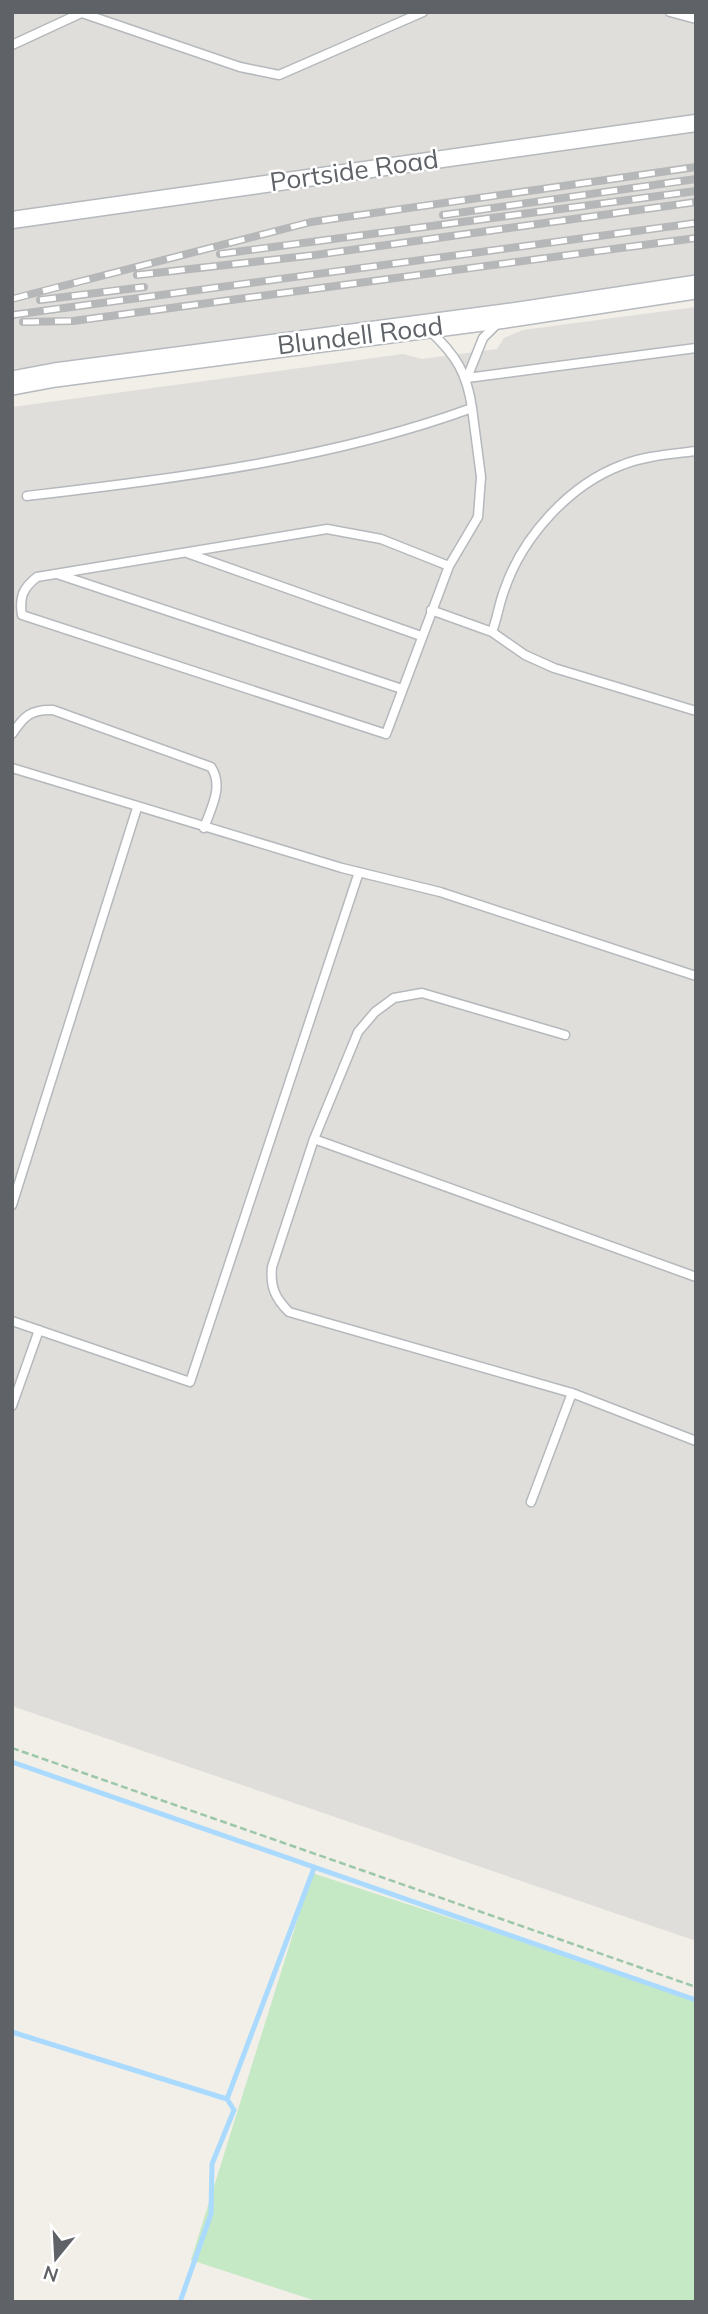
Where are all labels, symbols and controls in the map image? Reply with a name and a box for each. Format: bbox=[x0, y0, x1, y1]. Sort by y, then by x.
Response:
street label: Portside Road bbox=[268, 142, 440, 198]
street label: Blundell Road bbox=[275, 308, 445, 362]
north arrow bbox=[21, 2223, 91, 2293]
text: N bbox=[40, 2261, 61, 2288]

